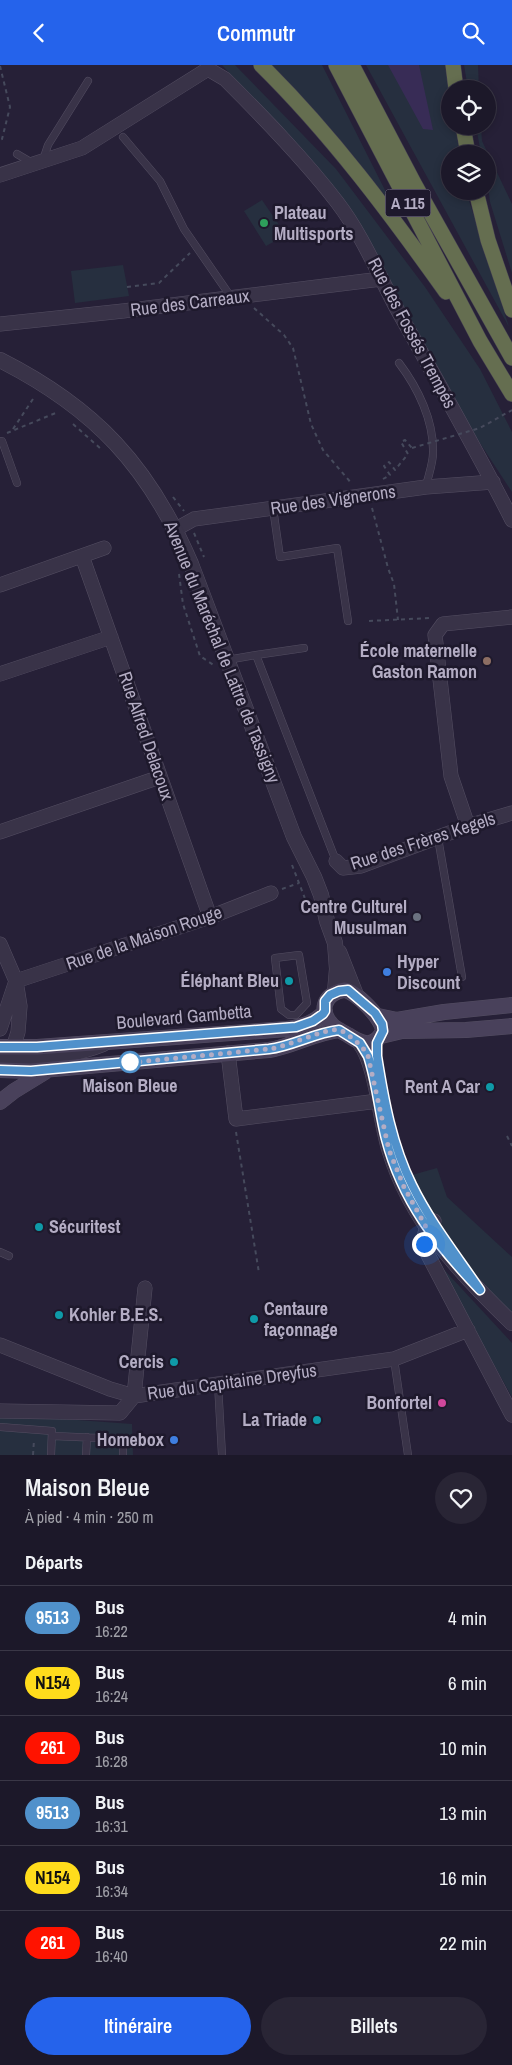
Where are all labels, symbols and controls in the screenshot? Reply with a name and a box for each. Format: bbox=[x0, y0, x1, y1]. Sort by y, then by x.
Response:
text: Commutr bbox=[217, 18, 295, 48]
icon: back bbox=[25, 19, 53, 47]
icon: search bbox=[459, 19, 487, 47]
map controls bbox=[441, 80, 496, 200]
button: locate bbox=[441, 80, 496, 135]
button: layers bbox=[441, 145, 496, 200]
road number: A 115 bbox=[386, 190, 430, 217]
place label: Plateau Multisports bbox=[274, 200, 354, 246]
marker: Plateau Multisports bbox=[258, 217, 270, 229]
street label: Rue des Fossés Trempés bbox=[362, 253, 463, 413]
street label: Rue des Carreaux bbox=[129, 283, 252, 322]
street label: Rue des Vignerons bbox=[269, 478, 397, 521]
street label: Avenue du Maréchal de Lattre de Tassigny bbox=[158, 516, 287, 787]
place label: École maternelle Gaston Ramon bbox=[360, 638, 477, 684]
marker: École maternelle Gaston Ramon bbox=[481, 655, 493, 667]
street label: Rue Alfred Delacoux bbox=[113, 668, 180, 804]
street label: Rue des Frères Kegels bbox=[347, 805, 498, 876]
place label: Centre Culturel Musulman bbox=[300, 894, 407, 940]
street label: Rue de la Maison Rouge bbox=[63, 899, 225, 976]
marker: Centre Culturel Musulman bbox=[411, 911, 423, 923]
place label: Hyper Discount bbox=[397, 949, 460, 995]
marker: Hyper Discount bbox=[381, 966, 393, 978]
place label: Éléphant Bleu bbox=[181, 968, 279, 993]
marker: Éléphant Bleu bbox=[283, 975, 295, 987]
street label: Boulevard Gambetta bbox=[115, 998, 252, 1035]
marker: Maison Bleue bbox=[119, 1051, 141, 1073]
place label: Maison Bleue bbox=[82, 1073, 178, 1098]
place label: Rent A Car bbox=[405, 1074, 480, 1099]
marker: Rent A Car bbox=[484, 1081, 496, 1093]
place label: Sécuritest bbox=[49, 1214, 120, 1239]
marker: Sécuritest bbox=[33, 1221, 45, 1233]
your location bbox=[412, 1232, 437, 1257]
place label: Centaure façonnage bbox=[264, 1296, 338, 1342]
place label: Kohler B.E.S. bbox=[69, 1302, 163, 1327]
marker: Kohler B.E.S. bbox=[53, 1309, 65, 1321]
marker: Centaure façonnage bbox=[248, 1313, 260, 1325]
place label: Cercis bbox=[119, 1349, 164, 1374]
marker: Cercis bbox=[168, 1356, 180, 1368]
street label: Rue du Capitaine Dreyfus bbox=[146, 1357, 318, 1406]
place label: Bonfortel bbox=[366, 1390, 432, 1415]
marker: Bonfortel bbox=[436, 1397, 448, 1409]
place label: La Triade bbox=[242, 1407, 307, 1432]
marker: La Triade bbox=[311, 1414, 323, 1426]
place label: Homebox bbox=[97, 1427, 165, 1452]
marker: Homebox bbox=[168, 1434, 180, 1446]
text: Maison Bleue bbox=[25, 1471, 150, 1503]
button: heart bbox=[435, 1472, 487, 1524]
text: À pied · 4 min · 250 m bbox=[25, 1506, 153, 1528]
text: Départs bbox=[25, 1549, 83, 1575]
text: Bus bbox=[95, 1594, 124, 1620]
text: 9513 bbox=[36, 1605, 69, 1630]
text: 4 min bbox=[448, 1605, 487, 1631]
text: 16:22 bbox=[95, 1620, 128, 1642]
text: Bus bbox=[95, 1659, 125, 1685]
text: N154 bbox=[35, 1670, 70, 1695]
text: 6 min bbox=[448, 1670, 487, 1696]
text: 16:24 bbox=[95, 1685, 128, 1707]
text: Bus bbox=[95, 1724, 124, 1750]
text: 261 bbox=[40, 1735, 65, 1760]
text: 10 min bbox=[439, 1735, 487, 1761]
text: 16:28 bbox=[95, 1750, 128, 1772]
text: Bus bbox=[95, 1789, 124, 1815]
text: 9513 bbox=[36, 1800, 69, 1825]
text: 13 min bbox=[439, 1800, 487, 1826]
text: 16:31 bbox=[95, 1815, 128, 1837]
text: Bus bbox=[95, 1854, 125, 1880]
text: N154 bbox=[35, 1865, 70, 1890]
text: 16 min bbox=[439, 1865, 487, 1891]
text: 16:34 bbox=[95, 1880, 128, 1902]
text: Bus bbox=[95, 1919, 124, 1945]
text: 261 bbox=[40, 1930, 65, 1955]
text: 22 min bbox=[439, 1930, 487, 1956]
text: 16:40 bbox=[95, 1945, 128, 1967]
button: Itinéraire bbox=[25, 1997, 251, 2055]
button: Billets bbox=[261, 1997, 487, 2055]

